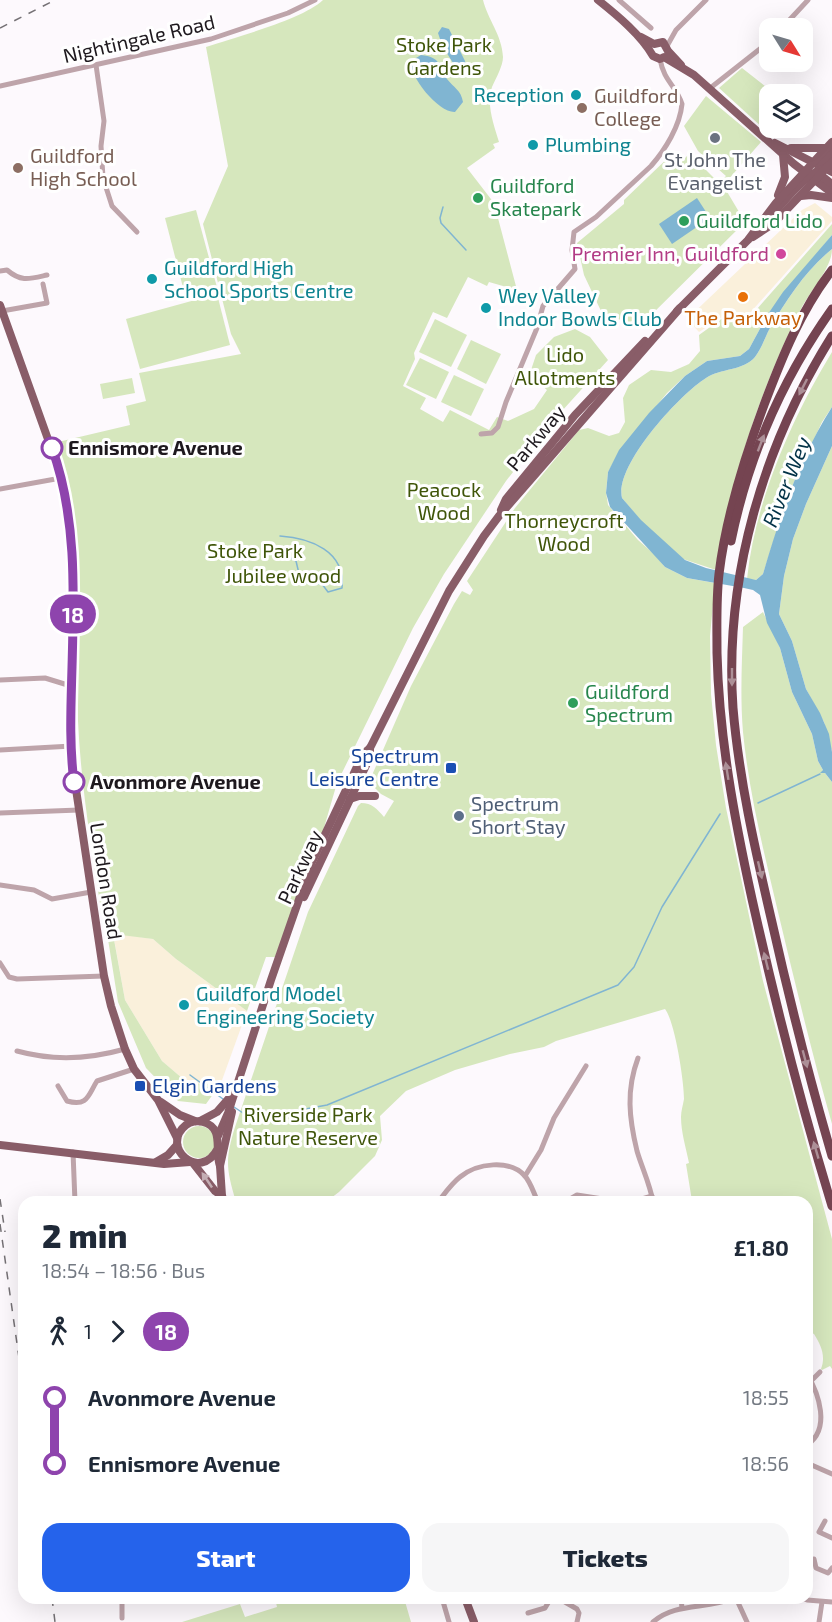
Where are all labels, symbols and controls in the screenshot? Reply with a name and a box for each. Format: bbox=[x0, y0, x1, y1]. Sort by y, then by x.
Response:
street label: Nightingale Road bbox=[60, 9, 217, 67]
north arrow bbox=[759, 18, 813, 72]
map controls bbox=[759, 18, 813, 138]
park label: Stoke Park Gardens bbox=[396, 32, 492, 79]
place label: Reception bbox=[474, 82, 564, 106]
place label: Guildford College bbox=[594, 83, 678, 130]
button: layers bbox=[759, 84, 813, 138]
marker: Reception bbox=[569, 88, 583, 102]
marker: Guildford College bbox=[575, 101, 589, 115]
marker: St John The Evangelist bbox=[708, 131, 722, 145]
place label: Plumbing bbox=[545, 132, 631, 156]
marker: Plumbing bbox=[526, 138, 540, 152]
place label: Guildford High School bbox=[30, 143, 137, 190]
place label: St John The Evangelist bbox=[664, 147, 766, 194]
marker: Guildford High School bbox=[11, 161, 25, 175]
place label: Guildford Skatepark bbox=[490, 173, 582, 220]
marker: Guildford Skatepark bbox=[471, 191, 485, 205]
place label: Guildford Lido bbox=[696, 208, 823, 232]
marker: Guildford Lido bbox=[677, 214, 691, 228]
place label: Premier Inn, Guildford bbox=[572, 241, 769, 265]
marker: Premier Inn, Guildford bbox=[774, 247, 788, 261]
place label: Guildford High School Sports Centre bbox=[164, 255, 354, 302]
marker: Guildford High School Sports Centre bbox=[145, 272, 159, 286]
place label: Wey Valley Indoor Bowls Club bbox=[498, 283, 662, 330]
marker: The Parkway bbox=[736, 290, 750, 304]
marker: Wey Valley Indoor Bowls Club bbox=[479, 301, 493, 315]
place label: The Parkway bbox=[684, 305, 802, 329]
park label: Lido Allotments bbox=[515, 342, 615, 389]
one-way arrow bbox=[798, 378, 808, 395]
street label: Parkway bbox=[501, 399, 570, 475]
water label: River Wey bbox=[756, 433, 816, 531]
one-way arrow bbox=[756, 433, 766, 451]
place label: Ennismore Avenue bbox=[68, 435, 243, 459]
marker: Ennismore Avenue bbox=[41, 437, 63, 459]
park label: Peacock Wood bbox=[407, 477, 481, 524]
park label: Thorneycroft Wood bbox=[504, 508, 624, 555]
park label: Stoke Park bbox=[207, 538, 303, 562]
park label: Jubilee wood bbox=[225, 563, 341, 587]
line badge: 18 bbox=[46, 594, 100, 634]
text: 18 bbox=[62, 602, 84, 627]
one-way arrow bbox=[727, 668, 737, 687]
place label: Guildford Spectrum bbox=[585, 679, 673, 726]
marker: Guildford Spectrum bbox=[566, 696, 580, 710]
place label: Spectrum Leisure Centre bbox=[309, 743, 439, 790]
marker: Spectrum Leisure Centre bbox=[444, 761, 458, 775]
one-way arrow bbox=[723, 761, 732, 780]
place label: Avonmore Avenue bbox=[90, 769, 261, 793]
marker: Avonmore Avenue bbox=[63, 771, 85, 793]
place label: Spectrum Short Stay bbox=[471, 791, 566, 838]
marker: Spectrum Short Stay bbox=[452, 809, 466, 823]
street label: London Road bbox=[86, 821, 128, 941]
street label: Parkway bbox=[272, 825, 327, 907]
one-way arrow bbox=[755, 861, 765, 879]
one-way arrow bbox=[761, 952, 771, 971]
place label: Guildford Model Engineering Society bbox=[196, 981, 375, 1028]
marker: Guildford Model Engineering Society bbox=[177, 998, 191, 1012]
one-way arrow bbox=[801, 1050, 811, 1068]
place label: Elgin Gardens bbox=[152, 1073, 277, 1097]
marker: Elgin Gardens bbox=[133, 1079, 147, 1093]
park label: Riverside Park Nature Reserve bbox=[238, 1102, 378, 1149]
one-way arrow bbox=[810, 1141, 820, 1159]
one-way arrow bbox=[202, 1172, 213, 1188]
text: 2 min bbox=[42, 1215, 127, 1255]
text: £1.80 bbox=[734, 1234, 789, 1260]
text: 18:54 – 18:56 · Bus bbox=[42, 1258, 205, 1282]
icon: walk bbox=[42, 1315, 75, 1348]
icon: forward bbox=[101, 1315, 134, 1348]
text: 1 bbox=[84, 1319, 92, 1343]
text: 18 bbox=[155, 1319, 177, 1344]
text: Avonmore Avenue bbox=[88, 1384, 276, 1410]
text: 18:55 bbox=[743, 1385, 789, 1409]
text: Ennismore Avenue bbox=[88, 1450, 280, 1476]
text: 18:56 bbox=[742, 1451, 789, 1475]
button: Start bbox=[42, 1523, 410, 1592]
button: Tickets bbox=[422, 1523, 789, 1592]

